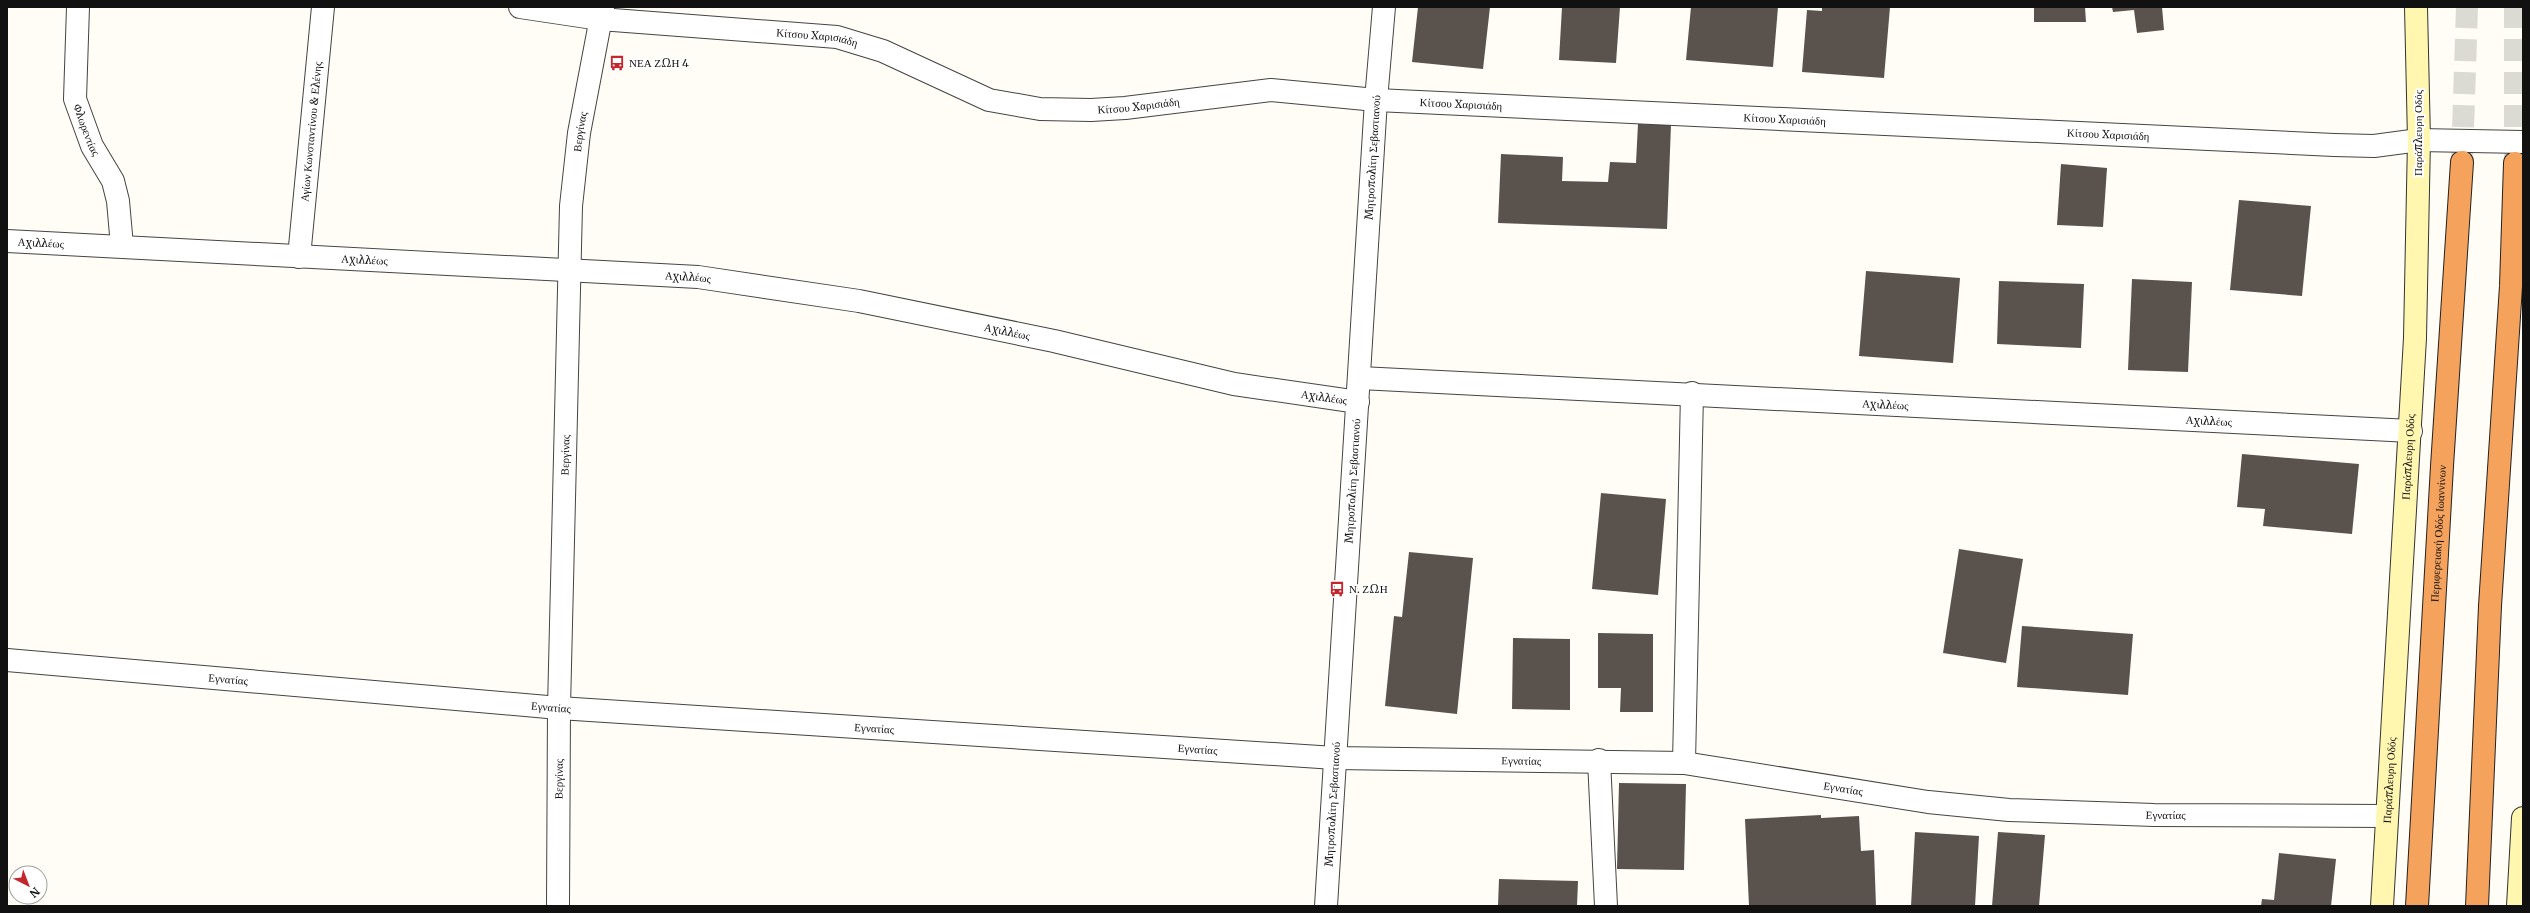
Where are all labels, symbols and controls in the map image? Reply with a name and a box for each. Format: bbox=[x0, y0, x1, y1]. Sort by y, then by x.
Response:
street label: Κίτσου Χαρισιάδη bbox=[776, 25, 860, 50]
bus stop icon: ΝΕΑ ΖΩΗ 4 bbox=[608, 54, 626, 72]
place label: ΝΕΑ ΖΩΗ 4 bbox=[629, 56, 689, 70]
street label: Αγίων Κωνσταντίνου & Ελένης bbox=[297, 60, 325, 202]
street label: Παράπλευρη Οδός bbox=[2411, 89, 2425, 176]
street label: Κίτσου Χαρισιάδη bbox=[1097, 94, 1181, 117]
street label: Μητροπολίτη Σεβαστιανού bbox=[1362, 94, 1383, 220]
street label: Κίτσου Χαρισιάδη bbox=[1419, 95, 1503, 113]
street label: Φλωρεντίας bbox=[70, 102, 104, 159]
street label: Βεργίνας bbox=[570, 110, 590, 152]
street label: Κίτσου Χαρισιάδη bbox=[1743, 110, 1826, 128]
street label: Κίτσου Χαρισιάδη bbox=[2067, 125, 2150, 143]
street label: Αχιλλέως bbox=[17, 235, 65, 251]
street label: Αχιλλέως bbox=[341, 251, 389, 268]
street label: Αχιλλέως bbox=[664, 268, 713, 286]
street label: Αχιλλέως bbox=[983, 320, 1032, 343]
street label: Αχιλλέως bbox=[1300, 387, 1349, 407]
street label: Αχιλλέως bbox=[1862, 396, 1910, 413]
street label: Αχιλλέως bbox=[2185, 413, 2233, 429]
street label: Παράπλευρη Οδός bbox=[2399, 413, 2418, 500]
street label: Μητροπολίτη Σεβαστιανού bbox=[1342, 417, 1363, 544]
street label: Βεργίνας bbox=[558, 434, 573, 475]
street label: Περιφερειακή Οδός Ιωαννίνων bbox=[2427, 465, 2449, 603]
bus stop icon: Ν. ΖΩΗ bbox=[1328, 580, 1346, 598]
place label: Ν. ΖΩΗ bbox=[1349, 582, 1388, 596]
street label: Εγνατίας bbox=[208, 671, 249, 688]
street label: Εγνατίας bbox=[530, 699, 572, 716]
street label: Εγνατίας bbox=[854, 720, 895, 737]
street label: Παράπλευρη Οδός bbox=[2380, 736, 2399, 824]
street label: Εγνατίας bbox=[1177, 741, 1219, 757]
street label: Μητροπολίτη Σεβαστιανού bbox=[1321, 741, 1343, 867]
street label: Εγνατίας bbox=[1501, 753, 1542, 768]
street label: Βεργίνας bbox=[552, 758, 566, 799]
street label: Εγνατίας bbox=[1822, 778, 1865, 799]
street label: Εγνατίας bbox=[2146, 808, 2186, 822]
north arrow bbox=[8, 865, 48, 905]
text: N bbox=[27, 884, 43, 901]

